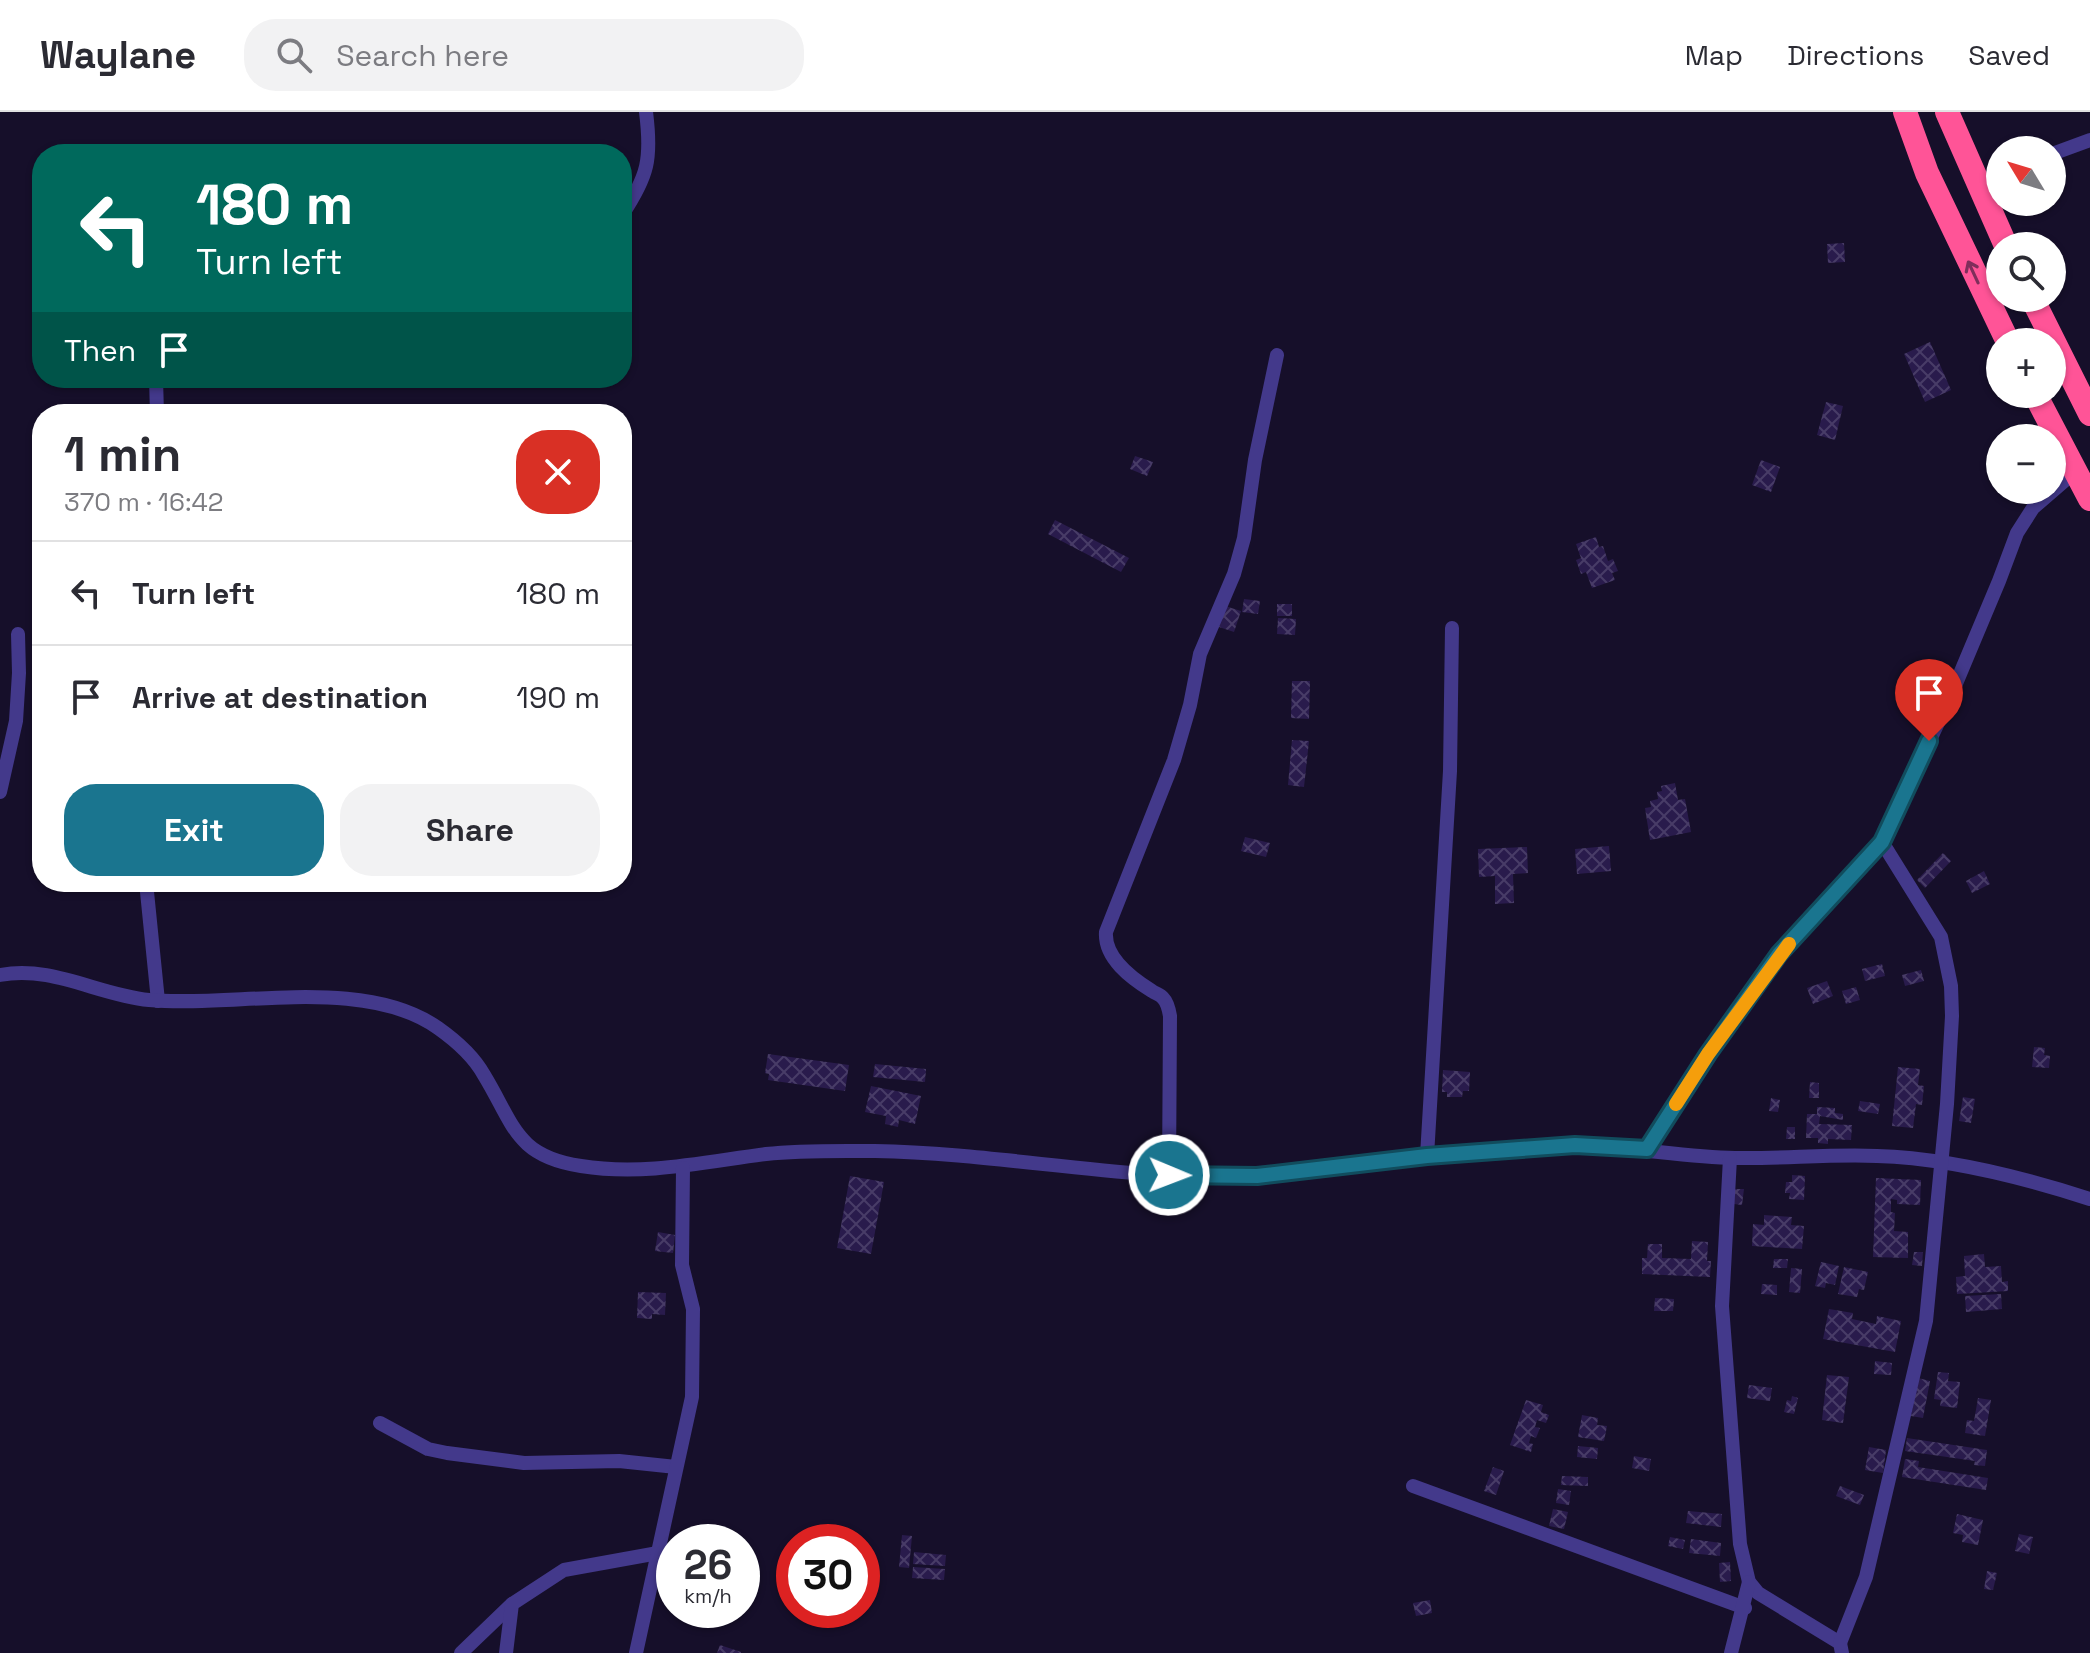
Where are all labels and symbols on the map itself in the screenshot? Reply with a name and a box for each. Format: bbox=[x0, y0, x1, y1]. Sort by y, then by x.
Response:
north arrow bbox=[1986, 136, 2066, 216]
one-way arrow bbox=[1965, 261, 1980, 285]
pin bbox=[1895, 659, 1963, 741]
position arrow bbox=[1127, 1133, 1211, 1217]
speed limit sign: 30 bbox=[776, 1524, 880, 1628]

